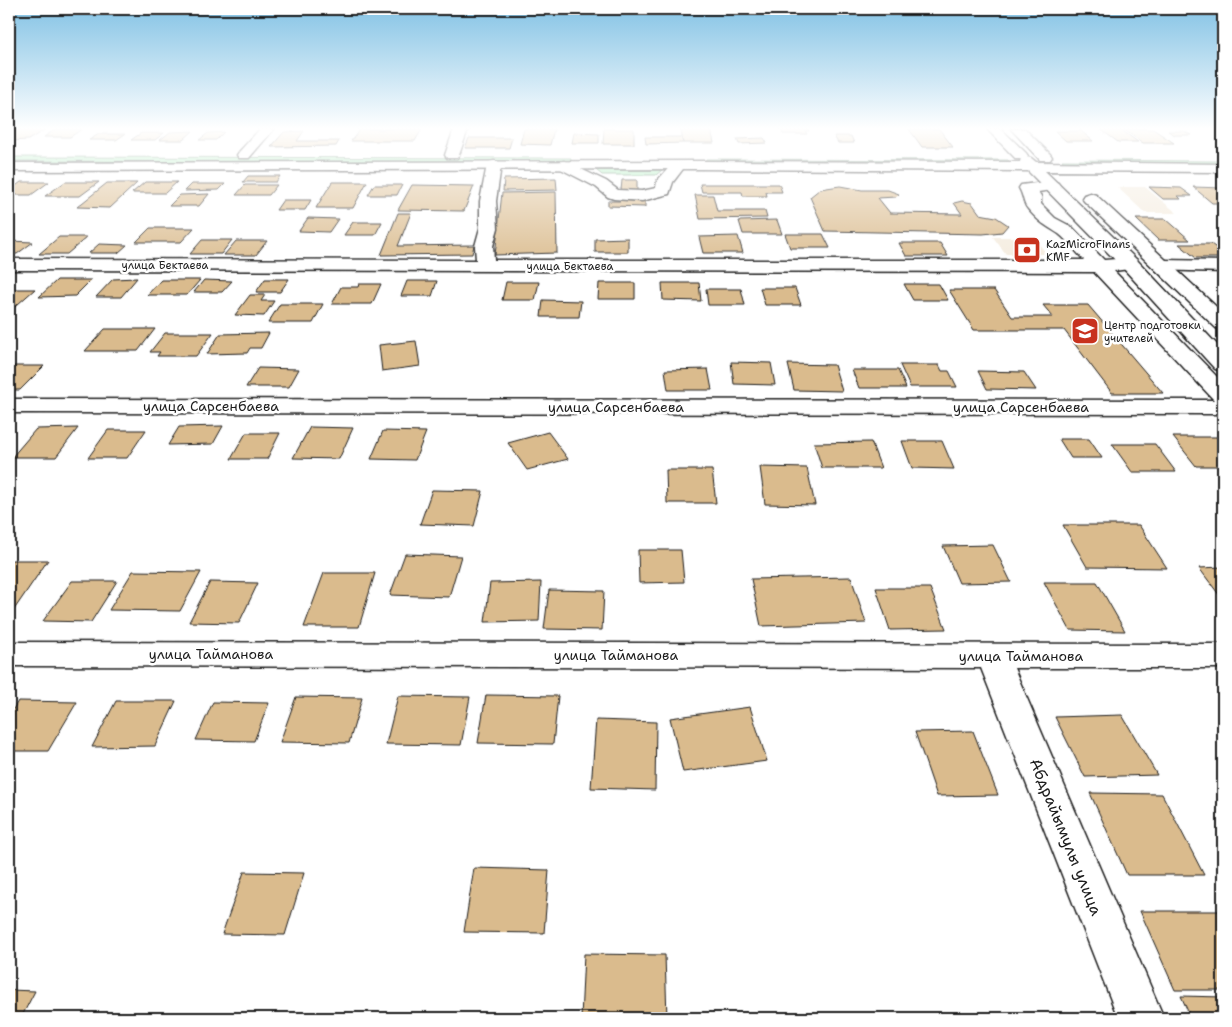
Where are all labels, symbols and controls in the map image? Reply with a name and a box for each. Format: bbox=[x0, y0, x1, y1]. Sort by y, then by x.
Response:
bank icon: KazMicroFinans KMF bbox=[1012, 235, 1042, 265]
place label: KazMicroFinans KMF bbox=[1046, 237, 1131, 265]
street label: улица Бектаева bbox=[122, 258, 209, 273]
street label: улица Бектаева bbox=[527, 259, 614, 274]
school or university icon: Центр подготовки учителей bbox=[1070, 316, 1100, 346]
place label: Центр подготовки учителей bbox=[1104, 318, 1201, 346]
street label: улица Сарсенбаева bbox=[143, 397, 279, 415]
street label: улица Сарсенбаева bbox=[548, 398, 684, 416]
street label: улица Сарсенбаева bbox=[953, 398, 1089, 416]
street label: улица Тайманова bbox=[149, 645, 273, 663]
street label: улица Тайманова bbox=[554, 646, 678, 664]
street label: улица Тайманова bbox=[959, 647, 1083, 665]
street label: Абдрайымулы улица bbox=[1025, 755, 1107, 919]

